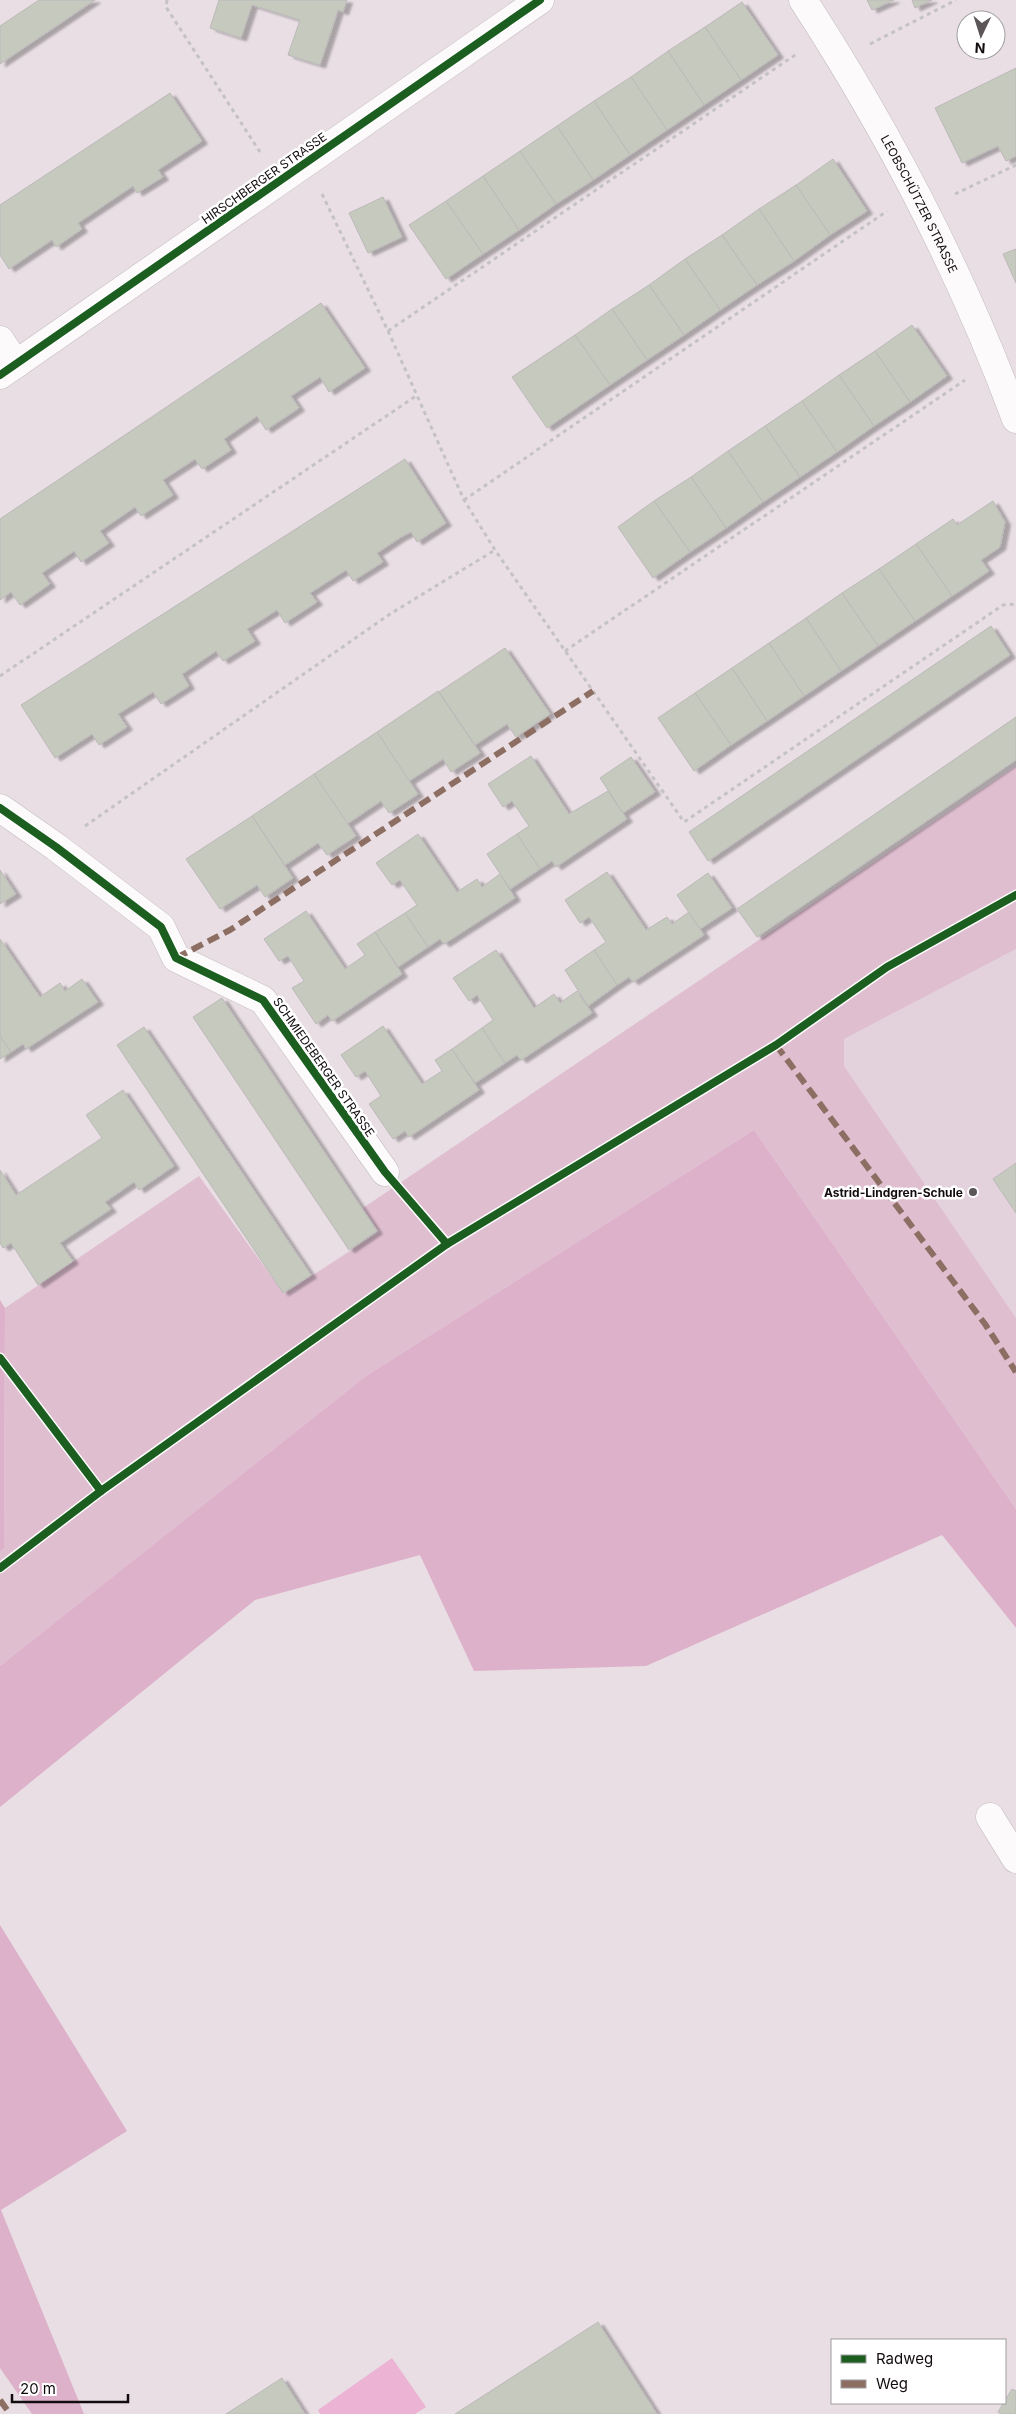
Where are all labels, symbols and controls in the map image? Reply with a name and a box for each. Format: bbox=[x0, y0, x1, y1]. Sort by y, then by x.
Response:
north arrow bbox=[956, 10, 1006, 60]
text: N bbox=[974, 40, 986, 57]
street label: HIRSCHBERGER STRASSE bbox=[199, 129, 329, 227]
street label: LEOBSCHÜTZER STRASSE bbox=[878, 132, 961, 275]
street label: SCHMIEDEBERGER STRASSE bbox=[270, 994, 378, 1140]
place label: Astrid-Lindgren-Schule bbox=[824, 1185, 963, 1200]
marker: Astrid-Lindgren-Schule bbox=[967, 1186, 979, 1198]
legend bbox=[831, 2339, 1006, 2404]
text: Radweg bbox=[876, 2349, 933, 2368]
scale bar bbox=[12, 2372, 129, 2404]
text: Weg bbox=[876, 2374, 908, 2393]
text: 20 m bbox=[20, 2379, 56, 2398]

